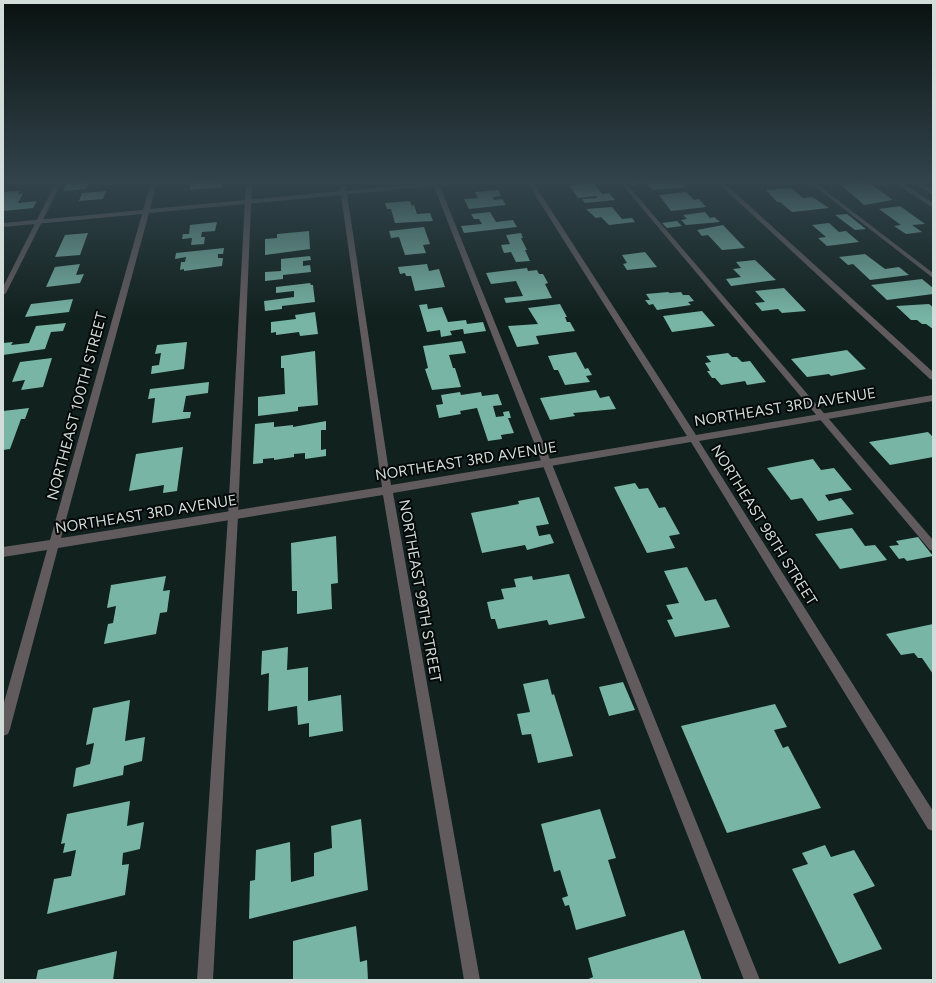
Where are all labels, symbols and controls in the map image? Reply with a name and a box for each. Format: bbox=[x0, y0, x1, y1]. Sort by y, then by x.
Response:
street label: NORTHEAST 100TH STREET bbox=[43, 309, 111, 502]
street label: NORTHEAST 3RD AVENUE bbox=[693, 384, 877, 430]
street label: NORTHEAST 3RD AVENUE bbox=[374, 438, 558, 484]
street label: NORTHEAST 98TH STREET bbox=[707, 441, 821, 609]
street label: NORTHEAST 3RD AVENUE bbox=[54, 491, 238, 537]
street label: NORTHEAST 99TH STREET bbox=[395, 498, 445, 685]

